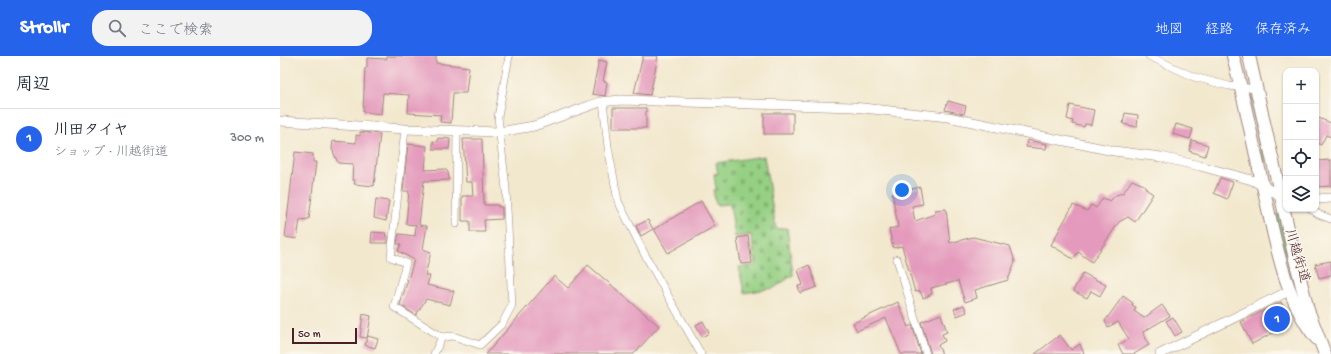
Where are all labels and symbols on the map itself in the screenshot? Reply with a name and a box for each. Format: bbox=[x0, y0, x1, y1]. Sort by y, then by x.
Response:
your location bbox=[892, 180, 912, 200]
street label: 川越街道 bbox=[1280, 227, 1312, 285]
pin: 1 bbox=[1264, 304, 1290, 334]
scale bar bbox=[292, 326, 357, 345]

